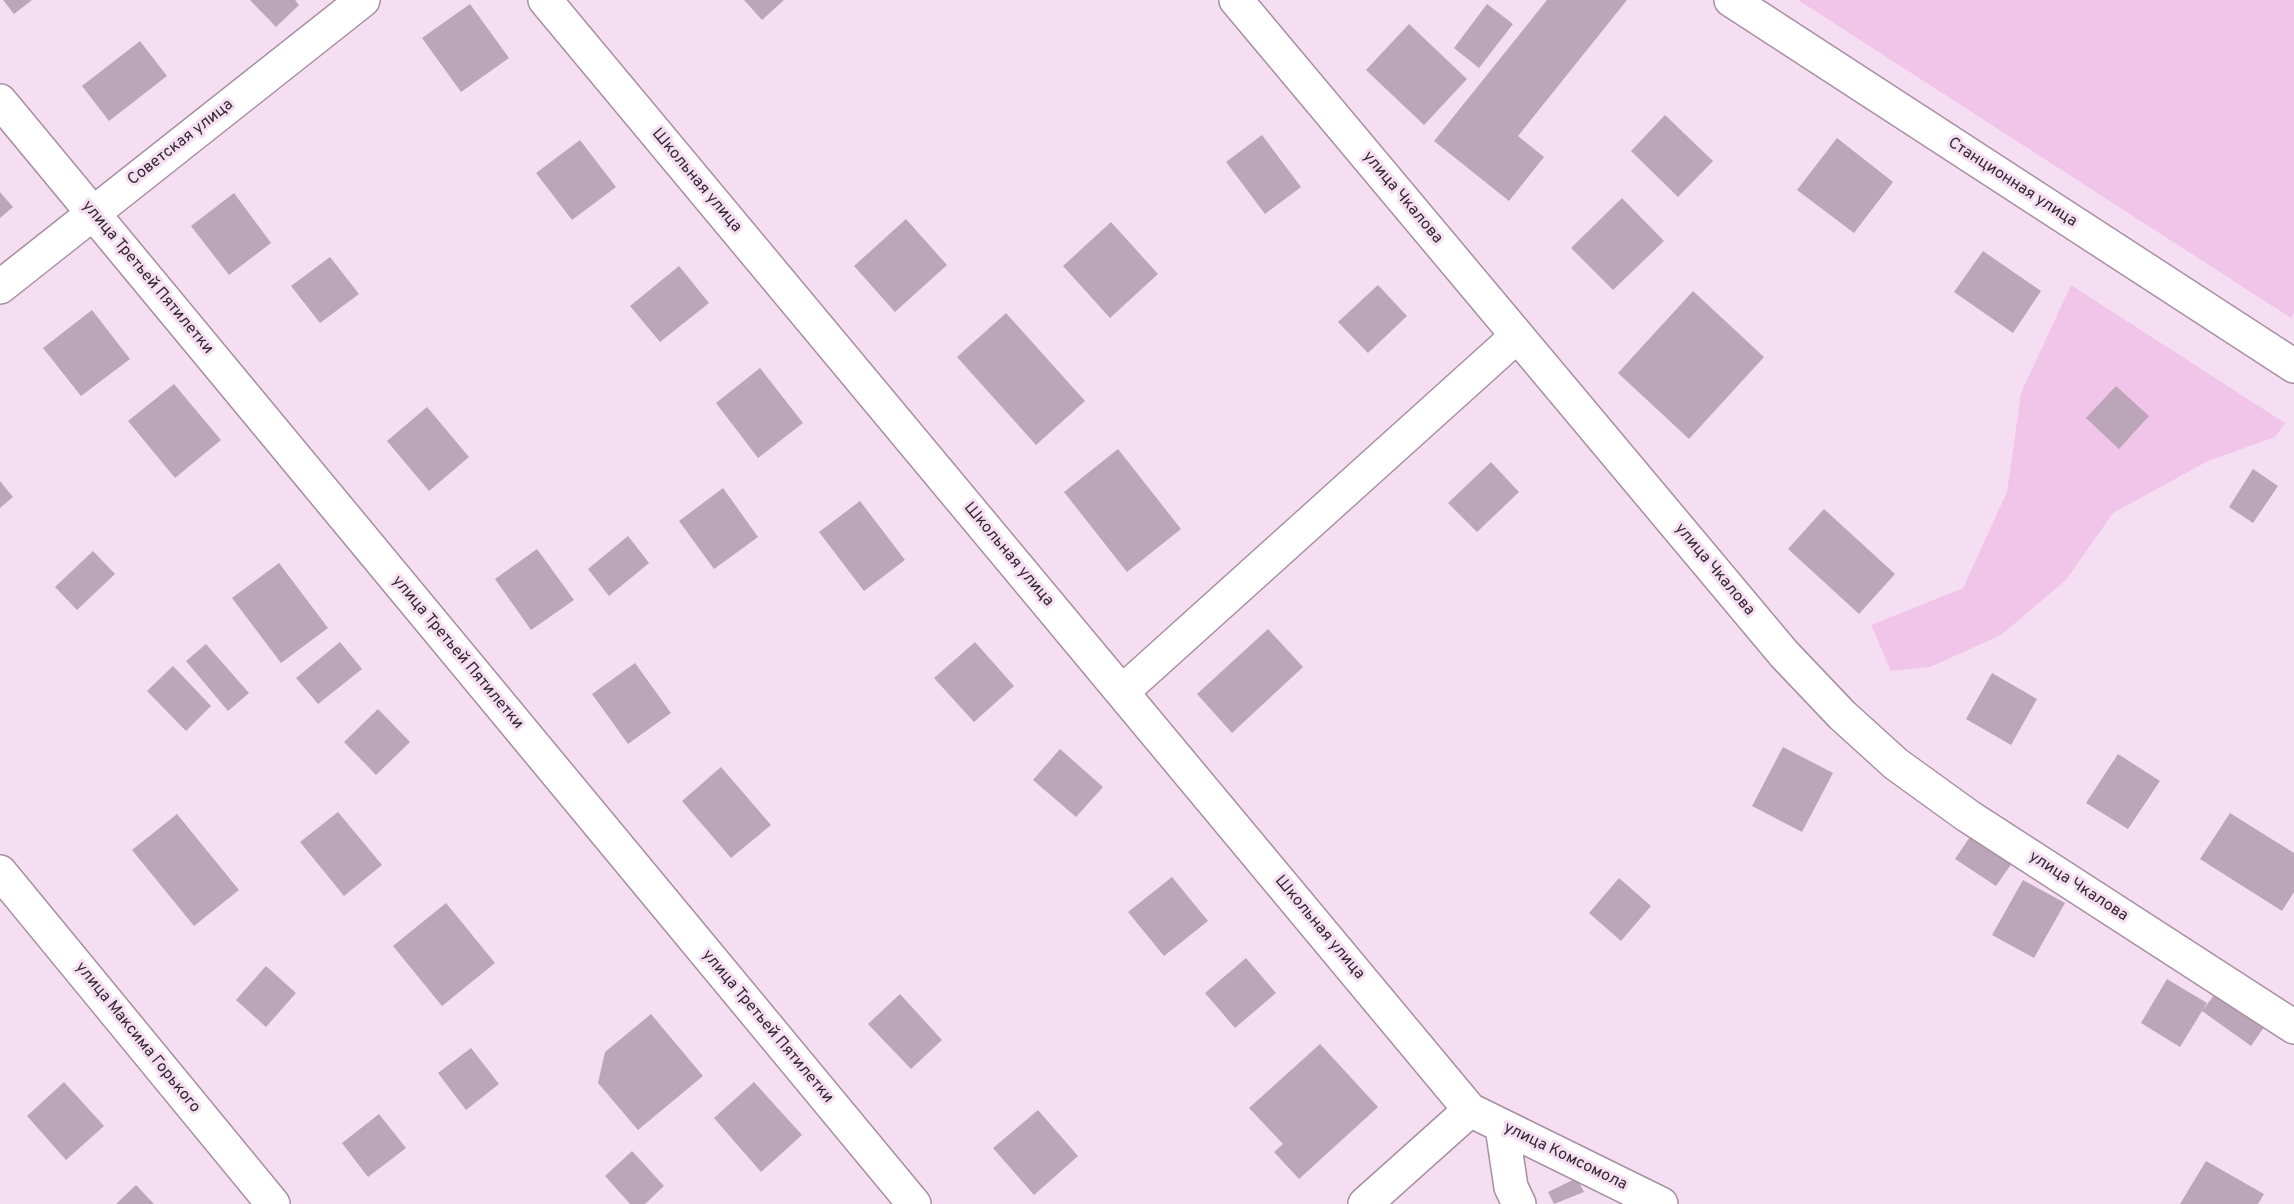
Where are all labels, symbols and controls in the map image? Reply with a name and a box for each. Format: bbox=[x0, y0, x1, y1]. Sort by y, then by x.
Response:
street label: Советская улица bbox=[124, 96, 238, 190]
street label: Школьная улица bbox=[647, 125, 745, 237]
street label: Станционная улица bbox=[1944, 134, 2080, 232]
street label: улица Чкалова bbox=[1358, 148, 1446, 248]
street label: улица Третьей Пятилетки bbox=[77, 197, 217, 359]
street label: Школьная улица bbox=[959, 499, 1057, 611]
street label: улица Чкалова bbox=[1670, 520, 1758, 620]
street label: улица Третьей Пятилетки bbox=[387, 572, 527, 734]
street label: улица Чкалова bbox=[2025, 848, 2131, 926]
street label: Школьная улица bbox=[1270, 872, 1368, 984]
street label: улица Третьей Пятилетки bbox=[697, 946, 837, 1108]
street label: улица Максима Горького bbox=[70, 959, 204, 1117]
street label: улица Комсомола bbox=[1500, 1119, 1630, 1195]

